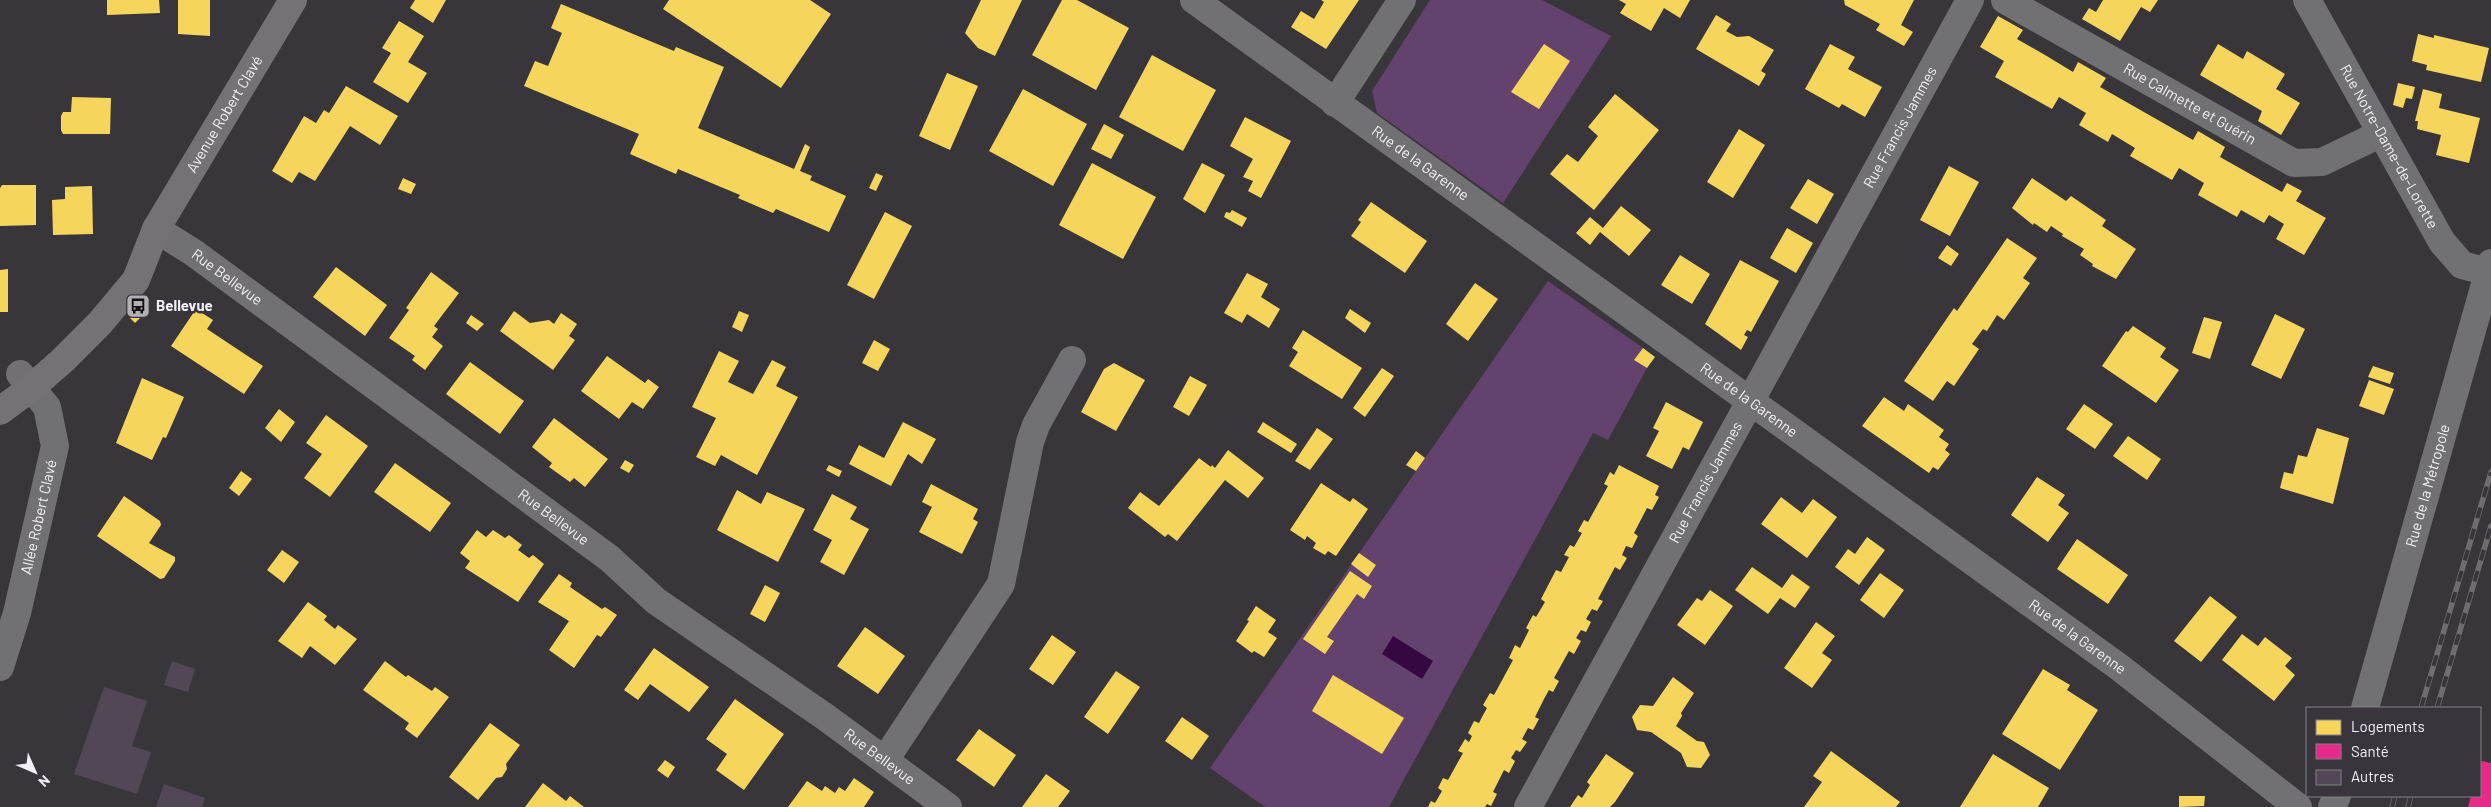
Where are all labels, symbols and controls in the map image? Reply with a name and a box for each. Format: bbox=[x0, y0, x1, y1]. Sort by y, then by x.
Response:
street label: Avenue Robert Clavé bbox=[182, 52, 266, 176]
street label: Rue Calmette et Guérin bbox=[2121, 59, 2260, 148]
street label: Rue Notre-Dame-de-Lorette bbox=[2337, 61, 2443, 231]
street label: Rue Francis Jammes bbox=[1859, 63, 1940, 191]
street label: Rue de la Garenne bbox=[1369, 121, 1473, 204]
street label: Rue Bellevue bbox=[189, 245, 267, 309]
bus stop icon: Bellevue bbox=[125, 293, 151, 319]
place label: Bellevue bbox=[156, 296, 213, 314]
street label: Rue de la Garenne bbox=[1697, 358, 1802, 440]
street label: Rue Francis Jammes bbox=[1664, 418, 1745, 546]
street label: Rue de la Métropole bbox=[2401, 422, 2453, 549]
street label: Allée Robert Clavé bbox=[16, 457, 60, 576]
street label: Rue Bellevue bbox=[515, 484, 593, 548]
street label: Rue de la Garenne bbox=[2026, 595, 2130, 677]
legend bbox=[2306, 707, 2481, 797]
text: Logements bbox=[2351, 717, 2425, 735]
street label: Rue Bellevue bbox=[841, 724, 919, 788]
text: Santé bbox=[2351, 742, 2389, 760]
north arrow bbox=[10, 747, 60, 797]
text: Autres bbox=[2351, 767, 2394, 785]
text: N bbox=[35, 772, 54, 791]

